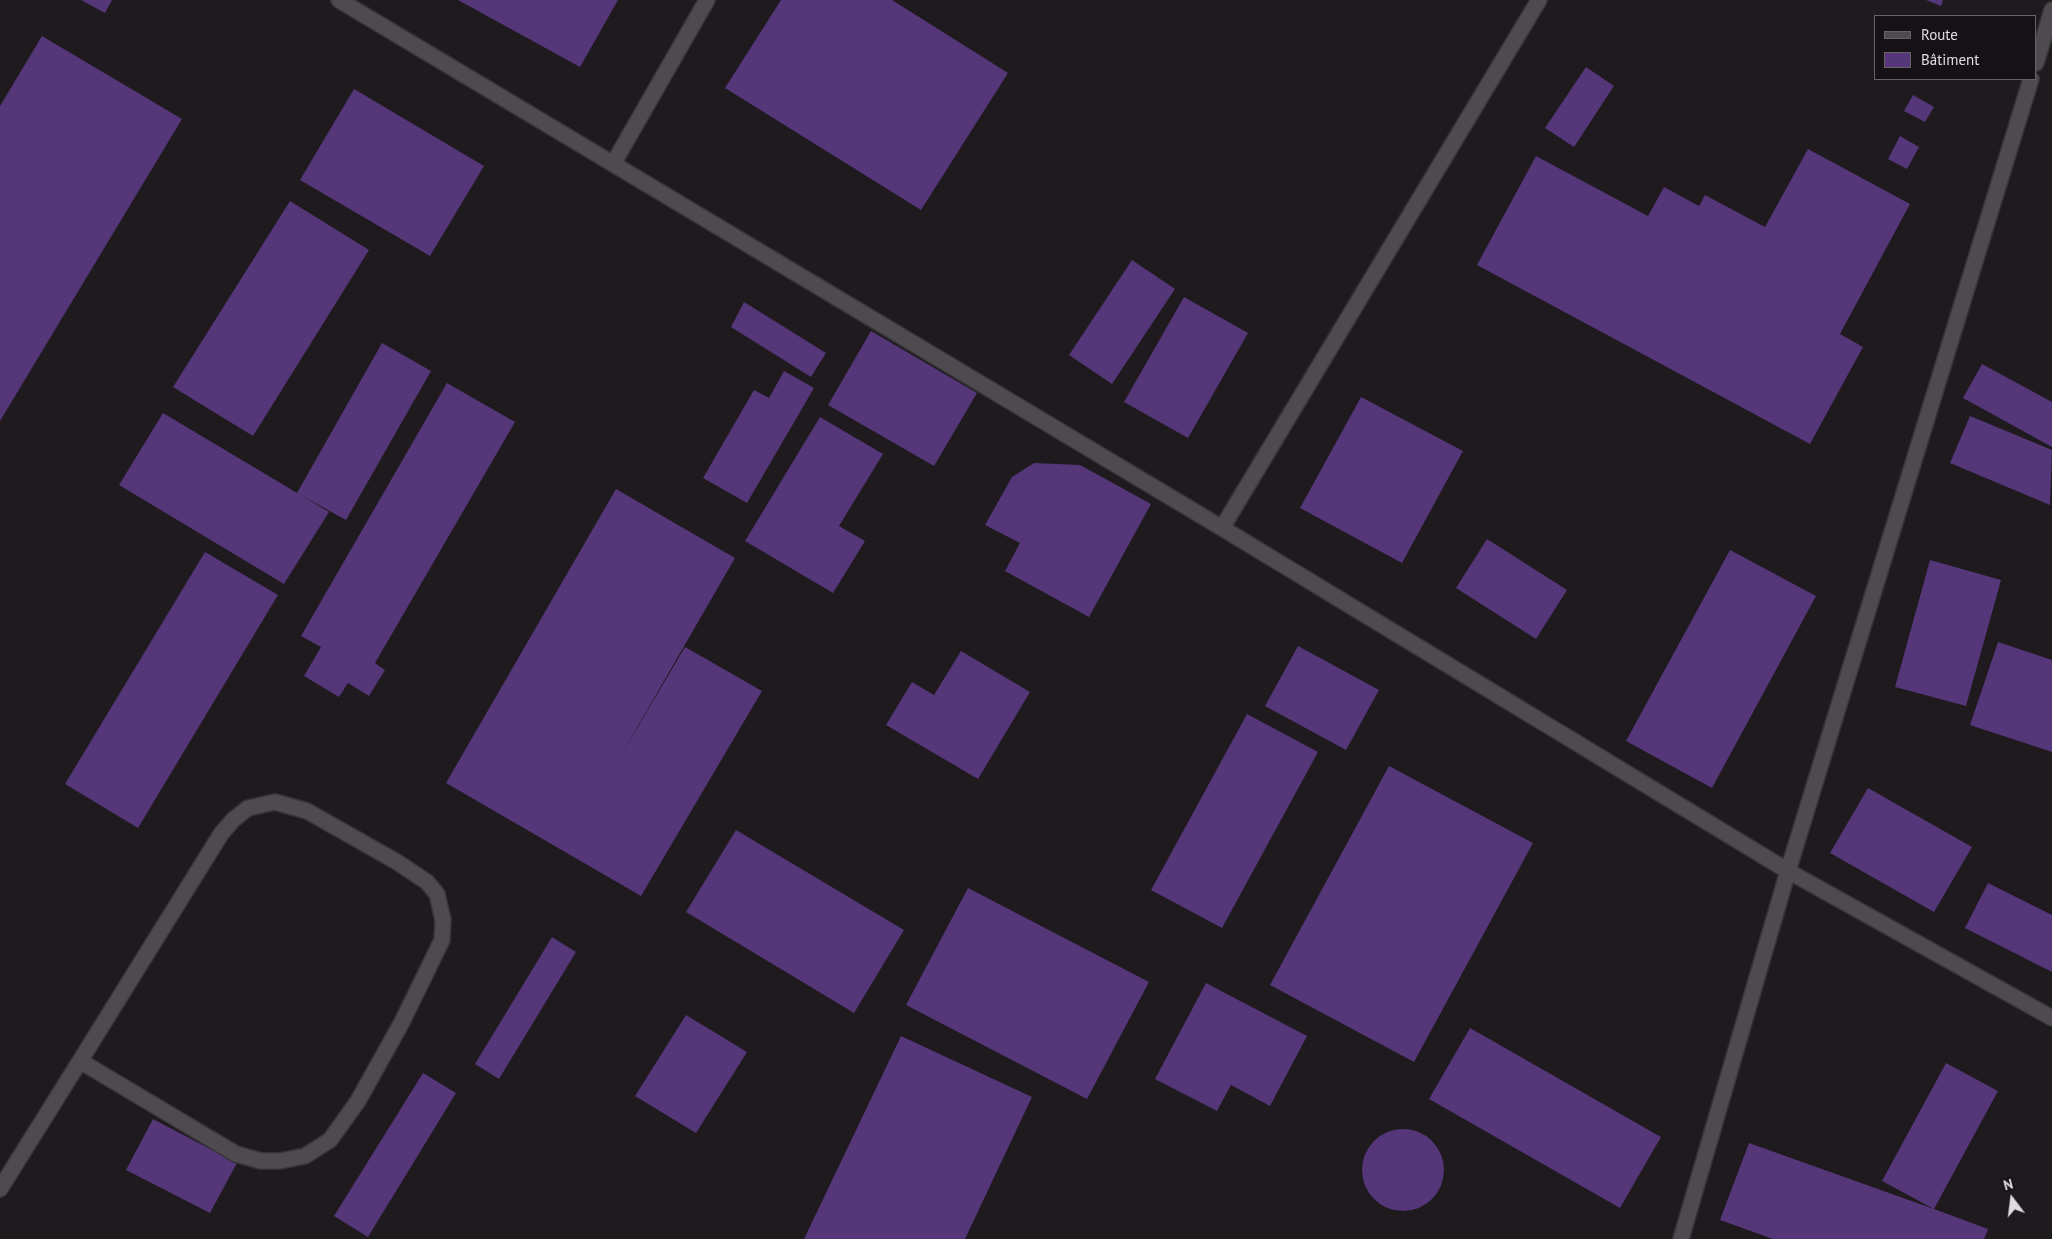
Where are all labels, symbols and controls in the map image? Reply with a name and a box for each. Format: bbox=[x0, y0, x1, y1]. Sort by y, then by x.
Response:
legend bbox=[1874, 15, 2037, 80]
text: Route bbox=[1921, 25, 1958, 44]
text: Bâtiment bbox=[1921, 50, 1979, 69]
north arrow bbox=[1987, 1174, 2037, 1224]
text: N bbox=[2001, 1175, 2015, 1194]

